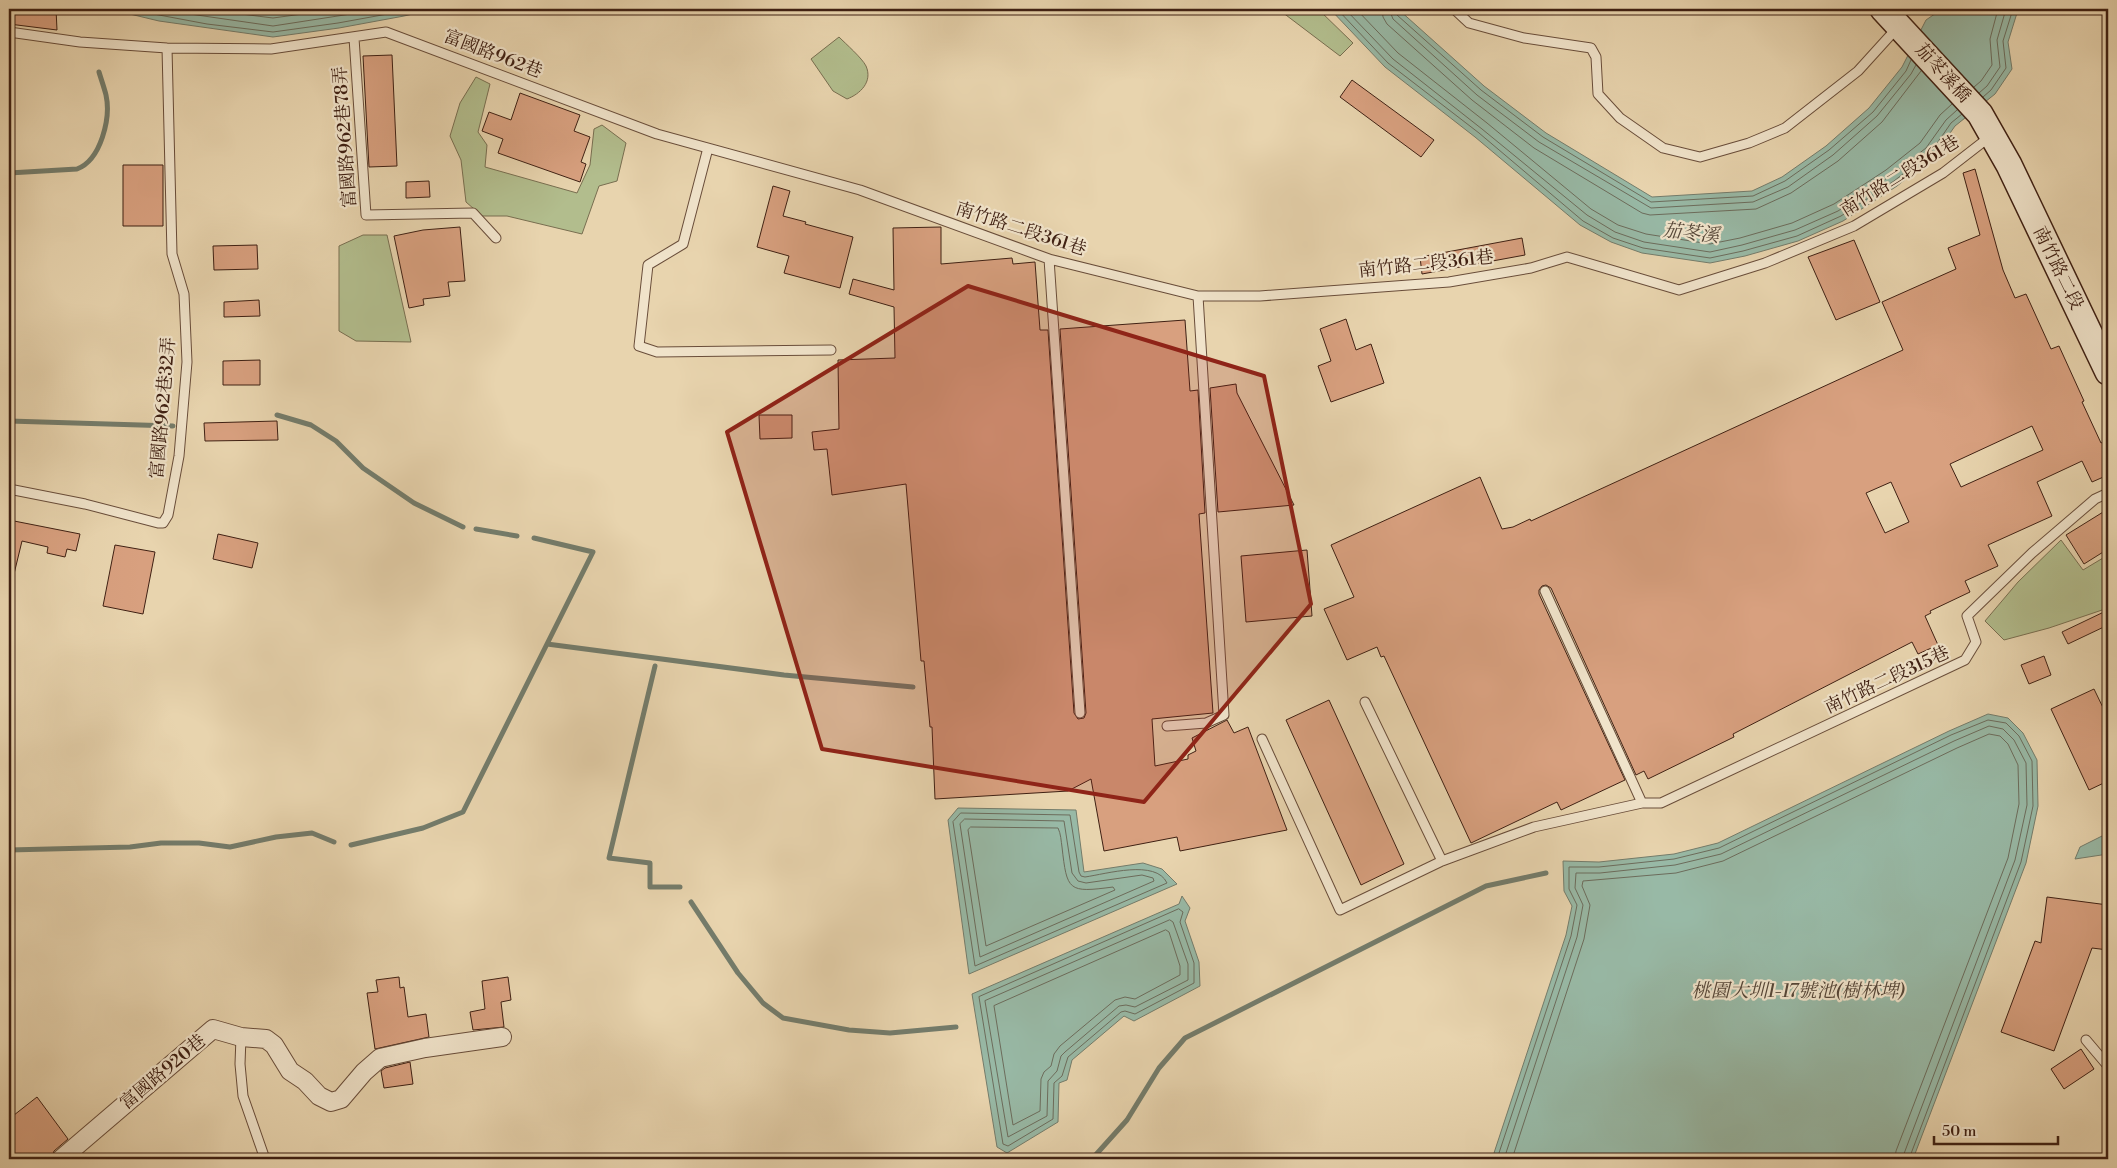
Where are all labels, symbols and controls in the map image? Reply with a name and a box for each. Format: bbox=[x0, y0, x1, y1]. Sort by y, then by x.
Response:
street label: 富國路962巷 bbox=[440, 25, 546, 83]
street label: 茄苳溪橋 bbox=[1910, 39, 1976, 107]
street label: 富國路962巷78弄 bbox=[329, 65, 361, 209]
street label: 南竹路二段361巷 bbox=[1836, 130, 1964, 222]
street label: 南竹路二段361巷 bbox=[953, 197, 1089, 261]
water label: 茄苳溪 bbox=[1661, 218, 1723, 248]
street label: 南竹路二段 bbox=[2028, 223, 2088, 313]
street label: 南竹路二段361巷 bbox=[1357, 245, 1495, 283]
street label: 富國路962巷32弄 bbox=[145, 336, 181, 480]
street label: 南竹路二段315巷 bbox=[1821, 641, 1953, 719]
water label: 桃園大圳1-17號池(樹林埤) bbox=[1692, 979, 1906, 1003]
street label: 富國路920巷 bbox=[115, 1029, 211, 1115]
scale bar bbox=[1934, 1113, 2058, 1145]
text: 50 m bbox=[1942, 1122, 1976, 1141]

